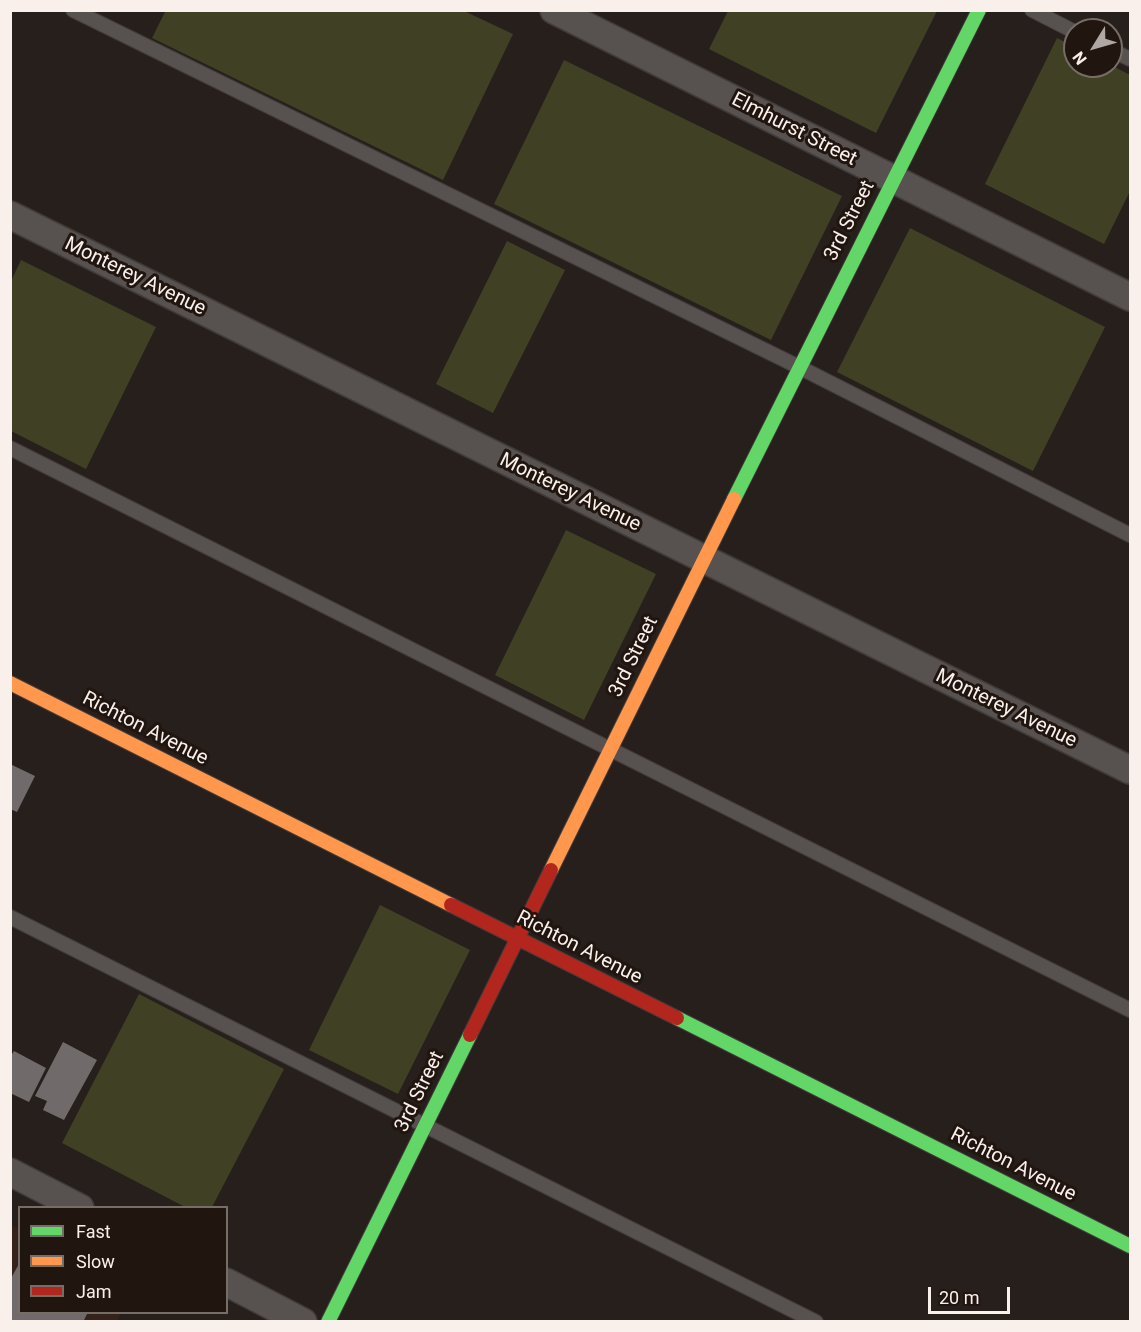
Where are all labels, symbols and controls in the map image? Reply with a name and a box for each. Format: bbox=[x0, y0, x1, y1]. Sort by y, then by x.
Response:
north arrow bbox=[1063, 18, 1123, 78]
text: N bbox=[1069, 48, 1091, 68]
street label: Elmhurst Street bbox=[727, 88, 861, 172]
street label: 3rd Street bbox=[820, 177, 880, 265]
street label: Monterey Avenue bbox=[61, 232, 209, 322]
street label: Monterey Avenue bbox=[496, 448, 644, 538]
street label: 3rd Street bbox=[604, 613, 664, 701]
street label: Monterey Avenue bbox=[932, 664, 1080, 754]
street label: Richton Avenue bbox=[78, 687, 212, 771]
street label: Richton Avenue bbox=[512, 906, 646, 990]
street label: 3rd Street bbox=[390, 1048, 450, 1136]
street label: Richton Avenue bbox=[946, 1123, 1080, 1207]
legend bbox=[18, 1206, 228, 1314]
text: Fast bbox=[76, 1221, 111, 1242]
text: Slow bbox=[76, 1251, 115, 1272]
scale bar bbox=[931, 1275, 1014, 1313]
text: Jam bbox=[76, 1281, 112, 1302]
text: 20 m bbox=[939, 1287, 979, 1308]

